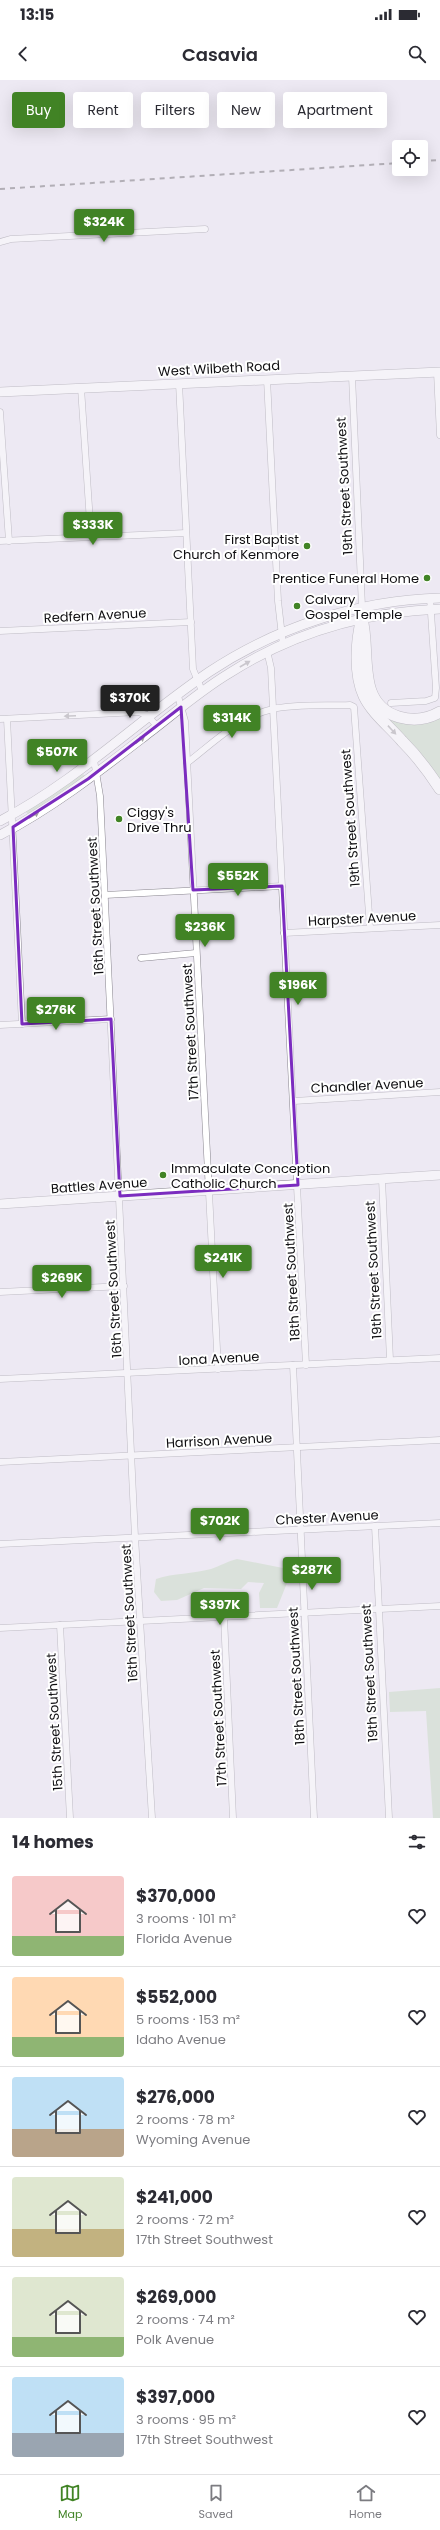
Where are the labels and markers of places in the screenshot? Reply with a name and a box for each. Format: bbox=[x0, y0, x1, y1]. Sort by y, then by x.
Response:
pin: $324K bbox=[76, 209, 132, 243]
pin: $333K bbox=[65, 512, 121, 546]
place label: First Baptist Church of Kenmore bbox=[173, 530, 299, 564]
marker: First Baptist Church of Kenmore bbox=[302, 541, 312, 551]
place label: Prentice Funeral Home bbox=[273, 569, 419, 588]
marker: Prentice Funeral Home bbox=[422, 573, 432, 583]
place label: Calvary Gospel Temple bbox=[305, 590, 402, 624]
marker: Calvary Gospel Temple bbox=[292, 601, 302, 611]
pin: $370K bbox=[102, 685, 158, 719]
pin: $314K bbox=[204, 705, 260, 739]
pin: $507K bbox=[29, 739, 85, 773]
place label: Ciggy's Drive Thru bbox=[127, 803, 192, 837]
marker: Ciggy's Drive Thru bbox=[114, 814, 124, 824]
pin: $552K bbox=[210, 863, 266, 897]
pin: $236K bbox=[177, 914, 233, 948]
pin: $196K bbox=[270, 972, 326, 1006]
pin: $276K bbox=[28, 997, 84, 1031]
place label: Immaculate Conception Catholic Church bbox=[171, 1159, 330, 1193]
marker: Immaculate Conception Catholic Church bbox=[158, 1170, 168, 1180]
pin: $241K bbox=[195, 1245, 251, 1279]
pin: $269K bbox=[34, 1265, 90, 1299]
pin: $702K bbox=[192, 1508, 248, 1542]
pin: $287K bbox=[284, 1557, 340, 1591]
pin: $397K bbox=[192, 1592, 248, 1626]

